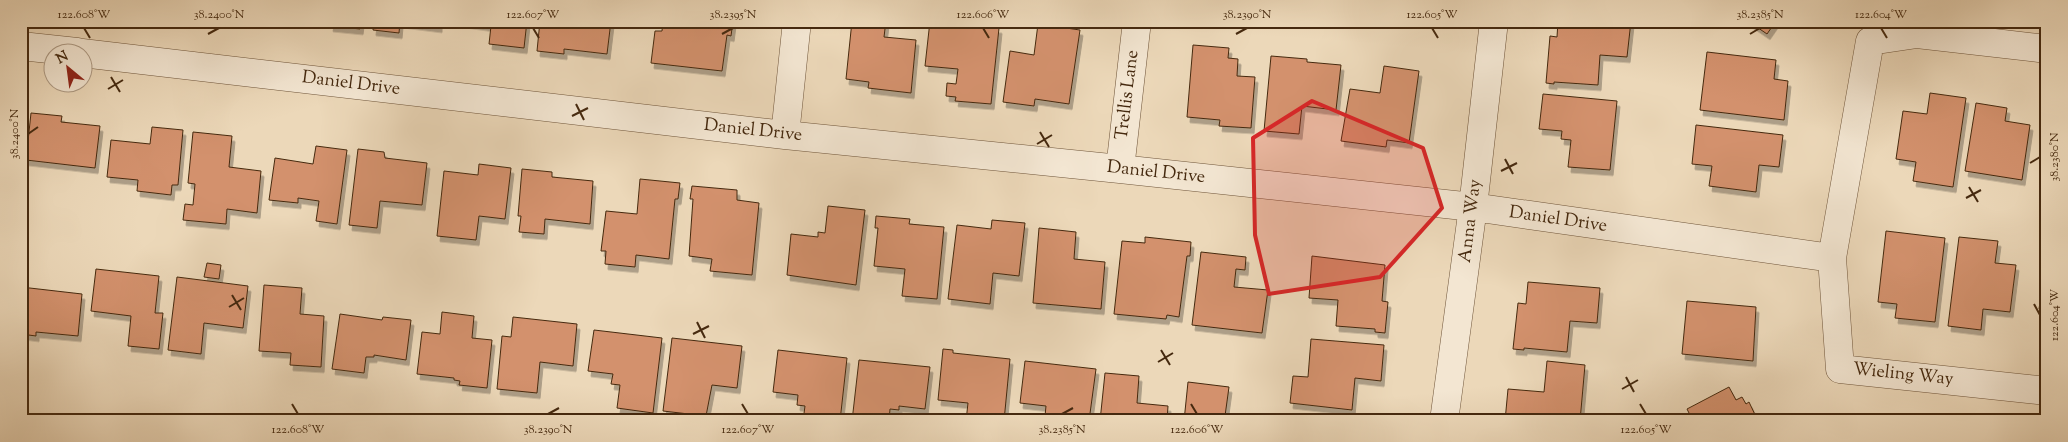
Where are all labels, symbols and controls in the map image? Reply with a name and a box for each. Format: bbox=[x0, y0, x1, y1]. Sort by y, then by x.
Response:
text: 122.608°W bbox=[58, 6, 111, 24]
text: 38.2400°N bbox=[194, 6, 245, 24]
text: 122.607°W bbox=[507, 6, 560, 24]
text: 38.2395°N bbox=[710, 6, 757, 24]
text: 122.606°W bbox=[957, 6, 1010, 24]
text: 38.2390°N bbox=[1223, 6, 1272, 24]
text: 122.605°W bbox=[1407, 6, 1458, 24]
text: 38.2385°N bbox=[1736, 6, 1784, 24]
text: 122.604°W bbox=[1855, 6, 1908, 24]
north arrow bbox=[42, 42, 92, 92]
text: N bbox=[53, 47, 72, 70]
street label: Trellis Lane bbox=[1110, 49, 1146, 141]
street label: Daniel Drive bbox=[300, 65, 402, 103]
text: 38.2400°N bbox=[6, 108, 24, 159]
street label: Daniel Drive bbox=[703, 113, 803, 149]
text: 38.2380°N bbox=[2046, 132, 2064, 182]
street label: Daniel Drive bbox=[1106, 155, 1206, 191]
street label: Anna Way bbox=[1453, 178, 1489, 264]
street label: Daniel Drive bbox=[1507, 200, 1609, 240]
text: 122.604°W bbox=[2046, 288, 2064, 341]
street label: Wieling Way bbox=[1851, 357, 1955, 393]
text: 122.608°W bbox=[272, 421, 325, 439]
text: 38.2390°N bbox=[524, 421, 573, 439]
text: 122.607°W bbox=[722, 421, 775, 439]
text: 38.2385°N bbox=[1038, 421, 1086, 439]
text: 122.606°W bbox=[1171, 421, 1224, 439]
text: 122.605°W bbox=[1621, 421, 1672, 439]

